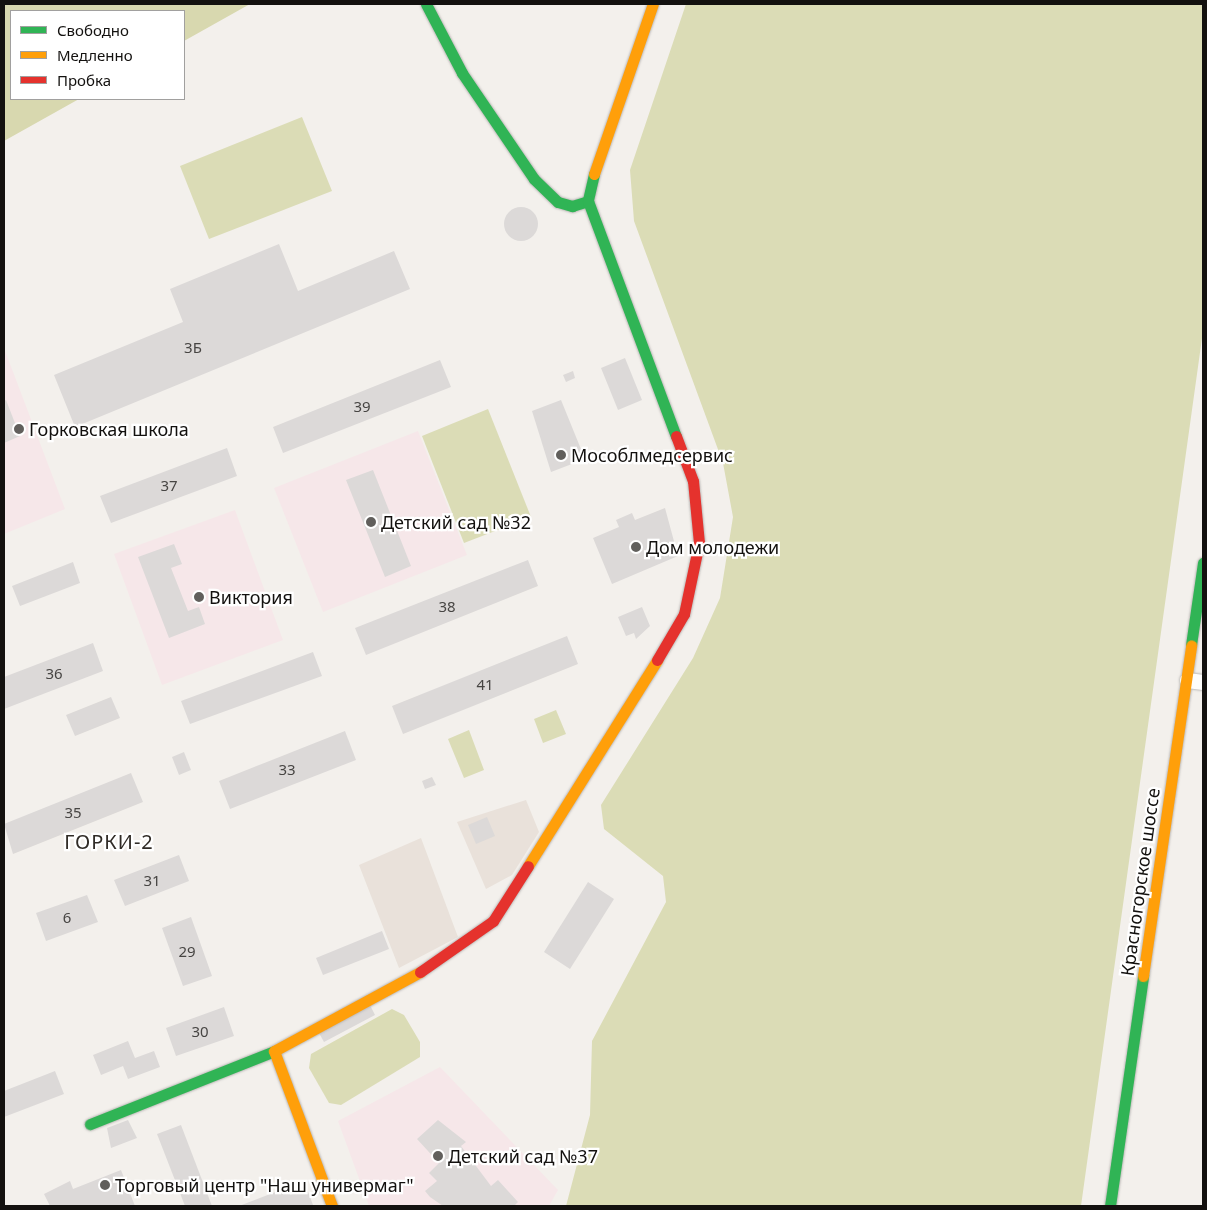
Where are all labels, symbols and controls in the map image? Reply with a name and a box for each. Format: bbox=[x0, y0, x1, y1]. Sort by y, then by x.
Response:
legend bbox=[10, 10, 185, 100]
text: Свободно bbox=[57, 20, 129, 40]
text: Медленно bbox=[57, 45, 133, 65]
text: Пробка bbox=[57, 70, 111, 90]
house number: 3Б bbox=[184, 339, 202, 357]
house number: 39 bbox=[353, 398, 371, 416]
place label: Горковская школа bbox=[29, 418, 189, 440]
marker: Горковская школа bbox=[13, 423, 25, 435]
place label: Мособлмедсервис bbox=[571, 444, 733, 466]
marker: Мособлмедсервис bbox=[555, 449, 567, 461]
house number: 37 bbox=[160, 477, 178, 495]
place label: Детский сад №32 bbox=[381, 511, 531, 533]
marker: Детский сад №32 bbox=[365, 516, 377, 528]
place label: Дом молодежи bbox=[646, 536, 779, 558]
marker: Дом молодежи bbox=[630, 541, 642, 553]
place label: Виктория bbox=[209, 586, 293, 608]
marker: Виктория bbox=[193, 591, 205, 603]
house number: 38 bbox=[438, 598, 456, 616]
house number: 36 bbox=[45, 665, 63, 683]
house number: 41 bbox=[476, 676, 494, 694]
house number: 33 bbox=[278, 761, 296, 779]
street label: Красногорское шоссе bbox=[1116, 787, 1164, 977]
house number: 35 bbox=[64, 804, 82, 822]
district label: ГОРКИ-2 bbox=[63, 829, 155, 853]
house number: 31 bbox=[143, 872, 161, 890]
house number: 6 bbox=[63, 909, 71, 927]
house number: 29 bbox=[178, 943, 196, 961]
house number: 30 bbox=[191, 1023, 209, 1041]
place label: Детский сад №37 bbox=[448, 1145, 598, 1167]
marker: Детский сад №37 bbox=[432, 1150, 444, 1162]
place label: Торговый центр "Наш универмаг" bbox=[115, 1174, 413, 1196]
marker: Торговый центр "Наш универмаг" bbox=[99, 1179, 111, 1191]

